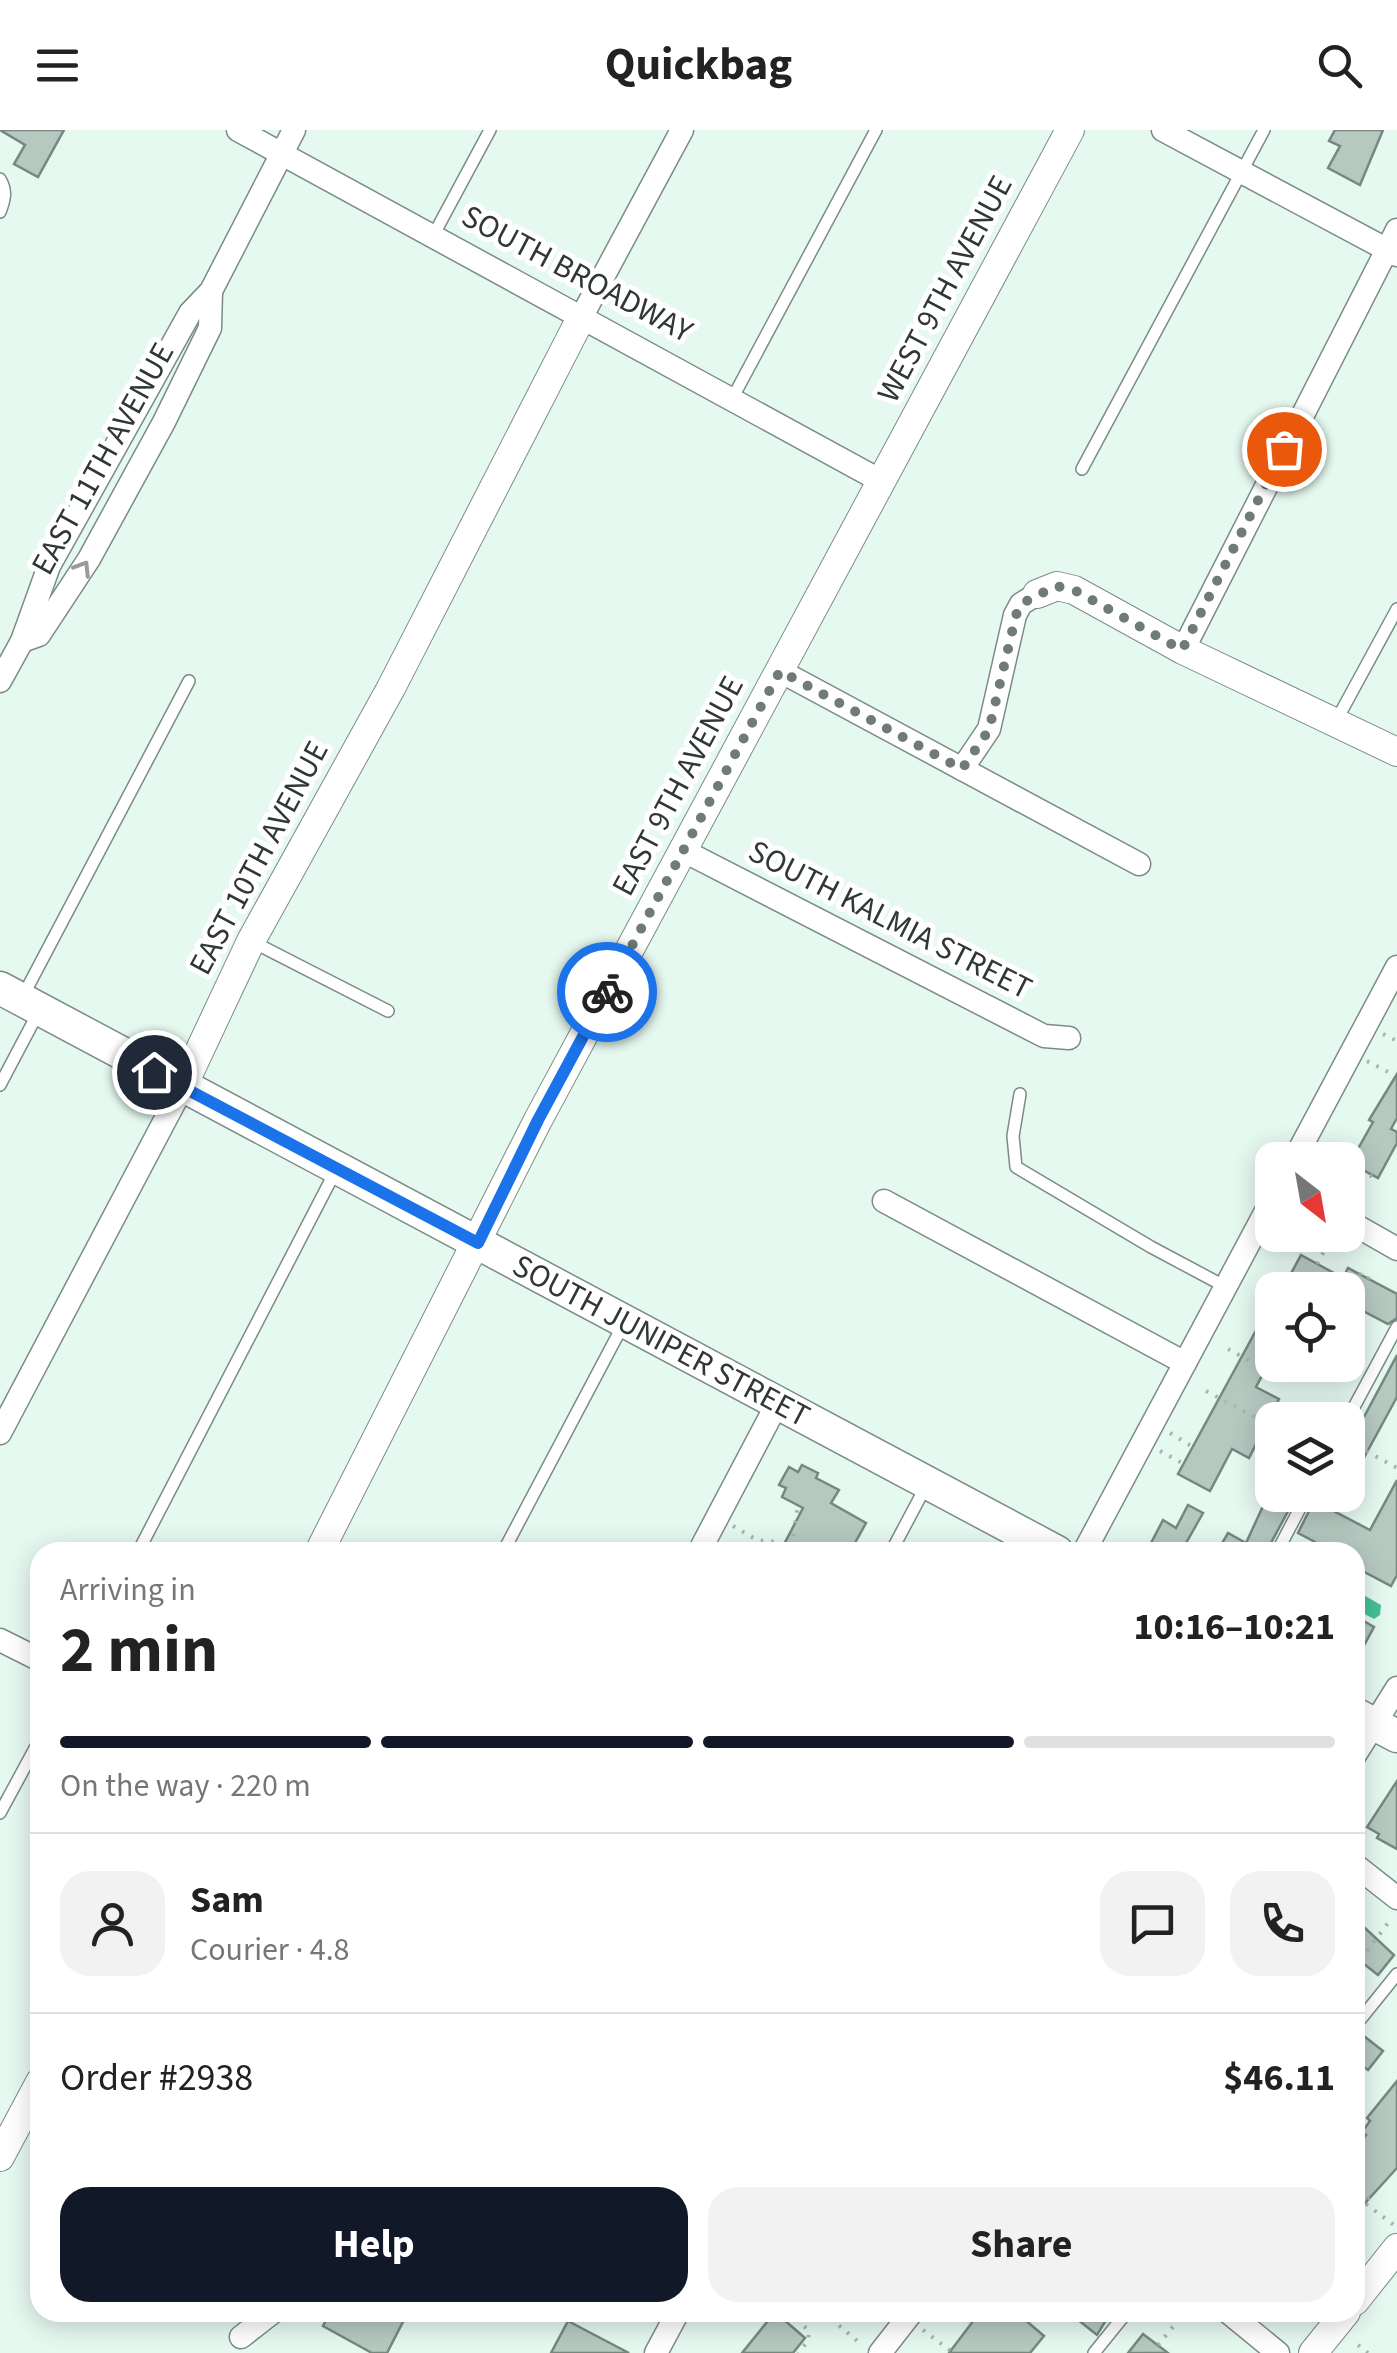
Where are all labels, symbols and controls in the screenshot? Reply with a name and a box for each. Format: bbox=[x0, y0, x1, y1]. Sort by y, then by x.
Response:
text: Quickbag bbox=[605, 33, 792, 97]
icon: menu bbox=[30, 38, 85, 93]
icon: search bbox=[1312, 38, 1367, 93]
street label: WEST 9TH AVENUE bbox=[866, 167, 1024, 411]
street label: SOUTH BROADWAY bbox=[453, 194, 701, 355]
street label: EAST 11TH AVENUE bbox=[20, 335, 186, 583]
pin bbox=[1242, 407, 1327, 492]
icon: bag bbox=[1257, 422, 1312, 477]
one-way arrow bbox=[70, 561, 89, 579]
street label: EAST 9TH AVENUE bbox=[601, 668, 755, 904]
street label: EAST 10TH AVENUE bbox=[178, 733, 340, 983]
street label: SOUTH KALMIA STREET bbox=[740, 829, 1040, 1011]
courier bbox=[557, 942, 657, 1042]
icon: bike bbox=[580, 965, 635, 1020]
pin bbox=[112, 1030, 197, 1115]
icon: home bbox=[127, 1045, 182, 1100]
north arrow bbox=[1255, 1142, 1365, 1252]
map controls bbox=[1255, 1142, 1365, 1512]
street label: SOUTH JUNIPER STREET bbox=[504, 1243, 818, 1439]
button: locate bbox=[1255, 1272, 1365, 1382]
button: layers bbox=[1255, 1402, 1365, 1512]
text: Arriving in bbox=[60, 1567, 196, 1613]
text: 10:16–10:21 bbox=[1133, 1600, 1335, 1654]
text: 2 min bbox=[60, 1604, 218, 1697]
text: On the way · 220 m bbox=[60, 1763, 311, 1809]
button: person bbox=[60, 1871, 165, 1976]
button: chat bbox=[1100, 1871, 1205, 1976]
button: phone bbox=[1230, 1871, 1335, 1976]
text: Sam bbox=[190, 1873, 264, 1927]
text: Courier · 4.8 bbox=[190, 1927, 350, 1973]
text: Order #2938 bbox=[60, 2051, 253, 2105]
text: $46.11 bbox=[1223, 2051, 1335, 2105]
button: Help bbox=[60, 2187, 688, 2302]
button: Share bbox=[708, 2187, 1335, 2302]

